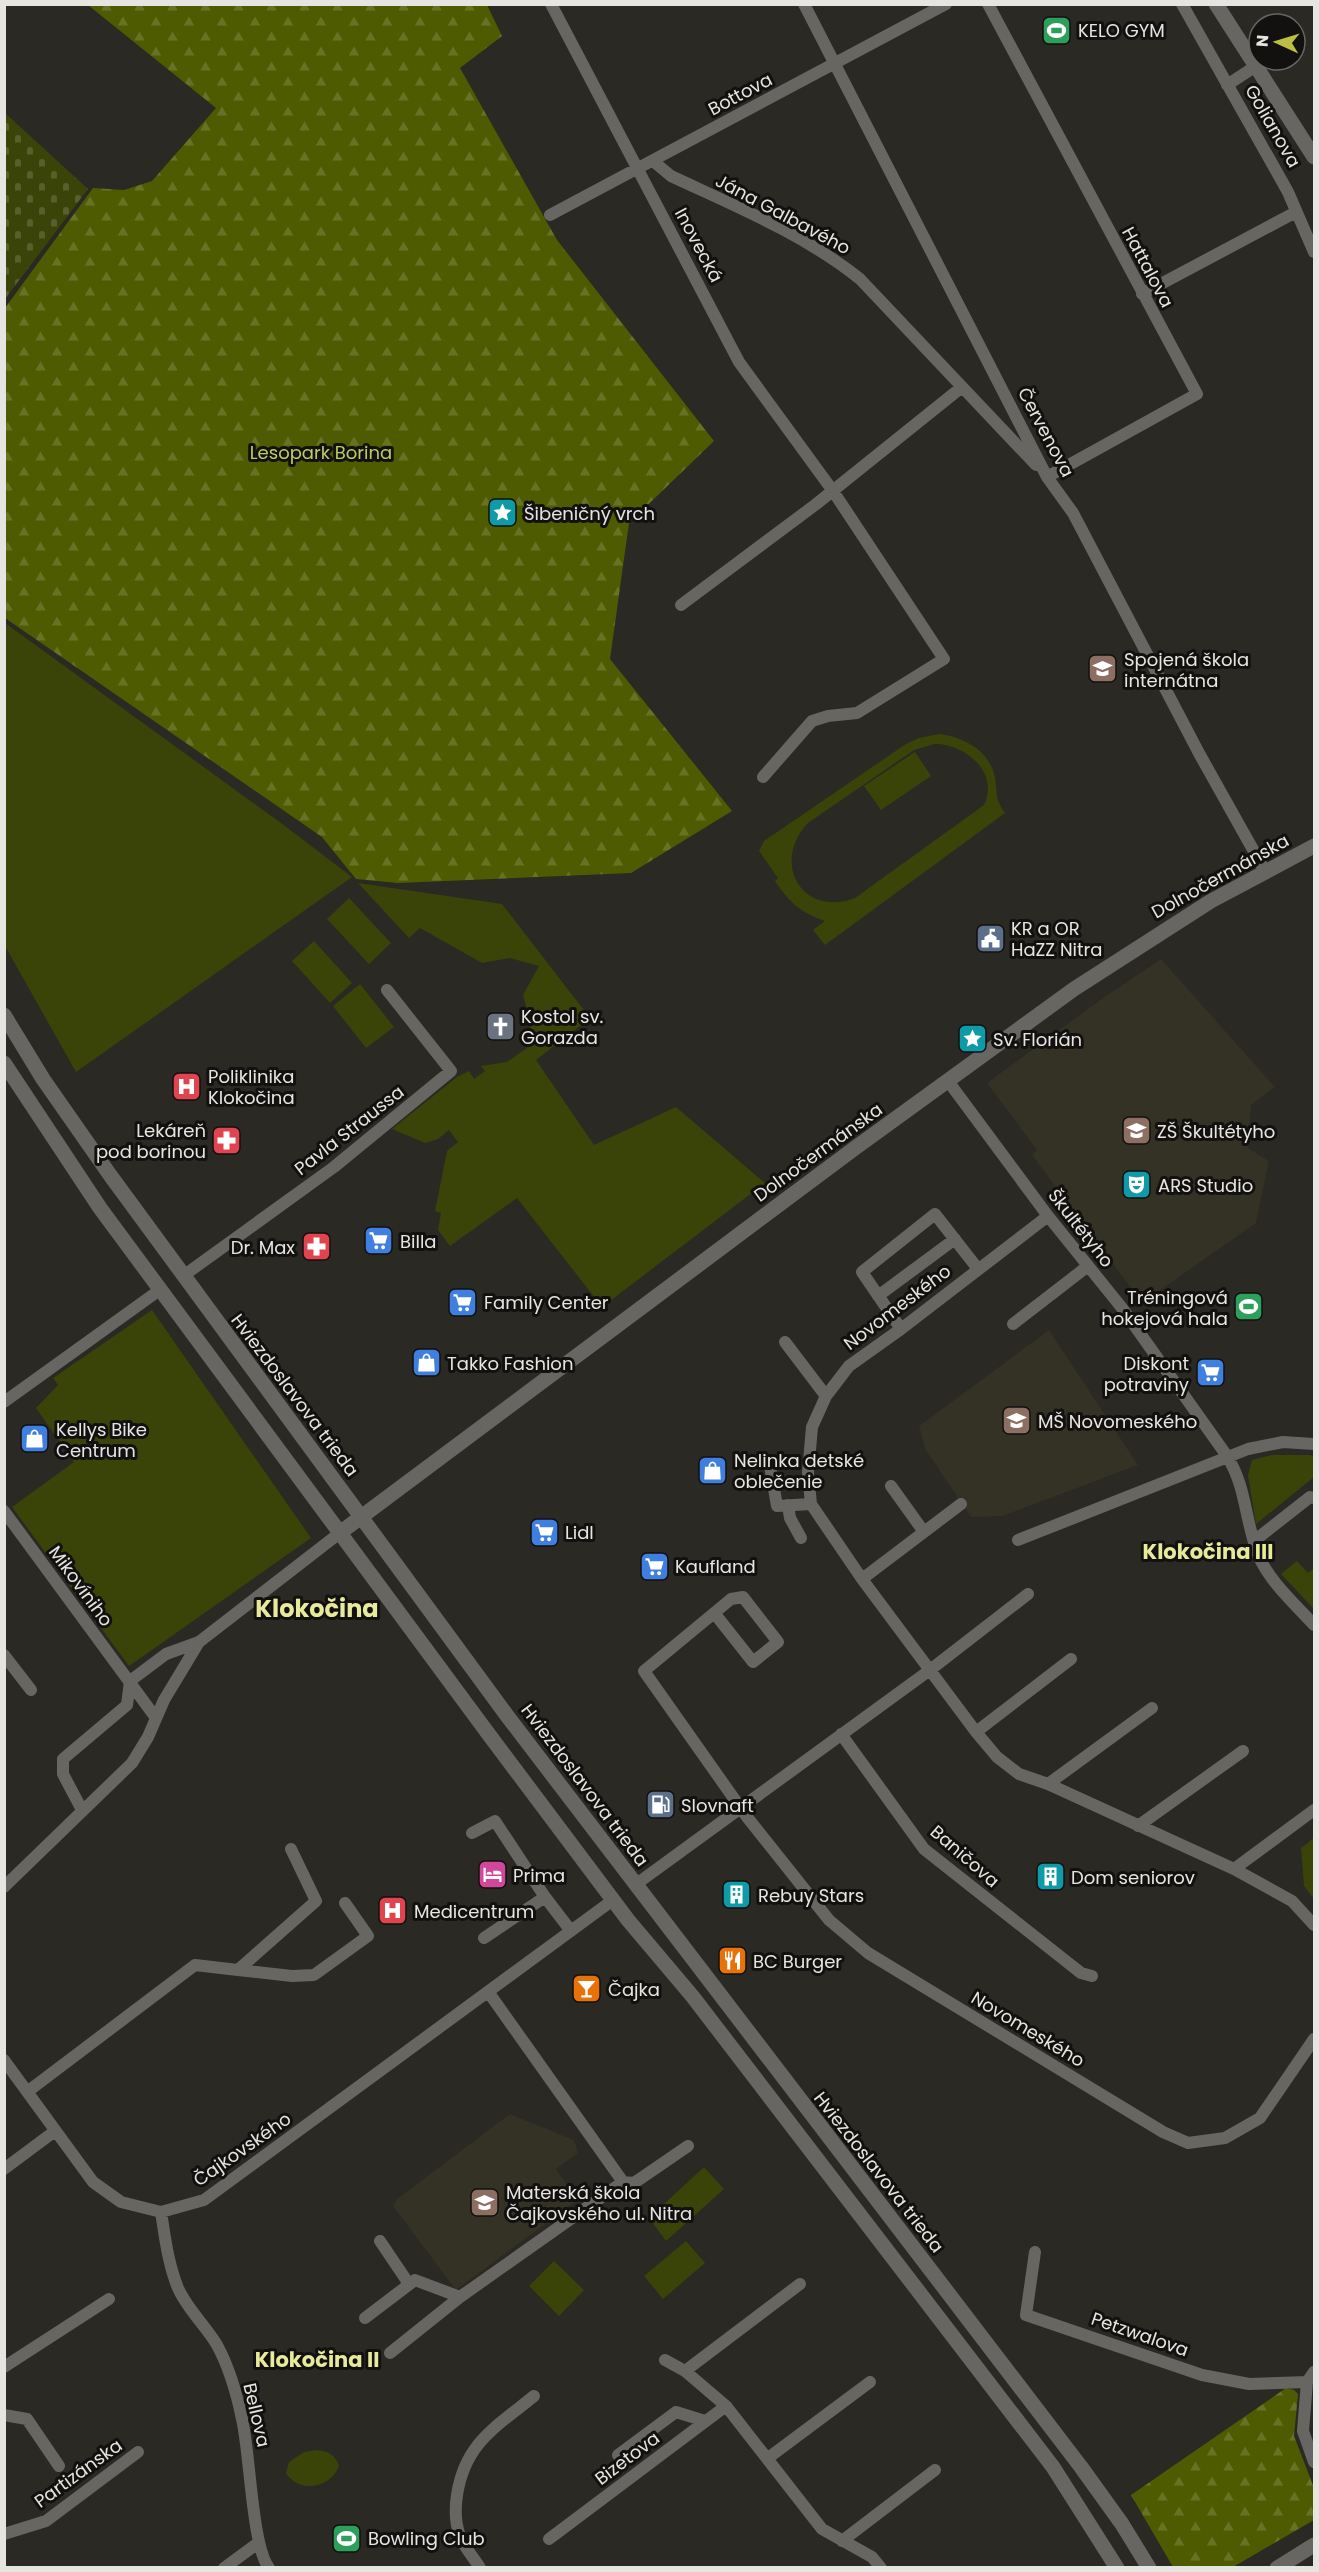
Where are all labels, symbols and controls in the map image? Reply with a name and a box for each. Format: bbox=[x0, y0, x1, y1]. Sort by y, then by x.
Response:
north arrow bbox=[1247, 12, 1307, 72]
sports icon: KELO GYM bbox=[1041, 14, 1073, 46]
place label: KELO GYM bbox=[1078, 18, 1165, 43]
text: N bbox=[1251, 34, 1274, 48]
street label: Bottova bbox=[703, 67, 777, 121]
street label: Golianova bbox=[1239, 80, 1307, 172]
street label: Jána Galbavého bbox=[711, 168, 855, 260]
street label: Inovecká bbox=[669, 203, 729, 287]
street label: Hattalova bbox=[1116, 222, 1180, 312]
street label: Červenova bbox=[1012, 383, 1080, 481]
park label: Lesopark Borina bbox=[250, 440, 392, 465]
place icon: Šibeničný vrch bbox=[487, 497, 519, 529]
place label: Šibeničný vrch bbox=[524, 501, 655, 526]
place label: Spojená škola internátna bbox=[1124, 647, 1249, 693]
school or university icon: Spojená škola internátna bbox=[1087, 653, 1119, 685]
street label: Dolnočermánska bbox=[1147, 828, 1293, 924]
place label: KR a OR HaZZ Nitra bbox=[1011, 916, 1102, 962]
public building icon: KR a OR HaZZ Nitra bbox=[974, 922, 1006, 954]
place label: Kostol sv. Gorazda bbox=[521, 1004, 603, 1050]
church icon: Kostol sv. Gorazda bbox=[484, 1010, 516, 1042]
place icon: Sv. Florián bbox=[956, 1023, 988, 1055]
place label: Sv. Florián bbox=[993, 1027, 1082, 1052]
place label: Poliklinika Klokočina bbox=[208, 1064, 295, 1110]
hospital icon: Poliklinika Klokočina bbox=[171, 1070, 203, 1102]
street label: Pavla Straussa bbox=[289, 1079, 409, 1181]
street label: Dolnočermánska bbox=[749, 1097, 887, 1207]
school or university icon: ZŠ Škultétyho bbox=[1120, 1115, 1152, 1147]
place label: Lekáreň pod borinou bbox=[96, 1118, 206, 1164]
place label: ZŠ Škultétyho bbox=[1157, 1119, 1275, 1144]
pharmacy icon: Lekáreň pod borinou bbox=[211, 1124, 243, 1156]
theatre icon: ARS Studio bbox=[1121, 1169, 1153, 1201]
place label: ARS Studio bbox=[1158, 1173, 1253, 1198]
street label: Škultétyho bbox=[1042, 1184, 1120, 1272]
supermarket icon: Billa bbox=[363, 1225, 395, 1257]
place label: Billa bbox=[400, 1229, 437, 1254]
pharmacy icon: Dr. Max bbox=[300, 1231, 332, 1263]
place label: Dr. Max bbox=[231, 1235, 295, 1260]
street label: Novomeského bbox=[838, 1258, 956, 1356]
place label: Tréningová hokejová hala bbox=[1101, 1285, 1228, 1331]
supermarket icon: Family Center bbox=[447, 1286, 479, 1318]
place label: Family Center bbox=[484, 1290, 609, 1315]
sports icon: Tréningová hokejová hala bbox=[1233, 1291, 1265, 1323]
street label: Hviezdoslavova trieda bbox=[225, 1308, 365, 1482]
shop icon: Takko Fashion bbox=[410, 1347, 442, 1379]
place label: Takko Fashion bbox=[447, 1351, 573, 1376]
place label: Diskont potraviny bbox=[1104, 1351, 1189, 1397]
supermarket icon: Diskont potraviny bbox=[1194, 1357, 1226, 1389]
school or university icon: MŠ Novomeského bbox=[1001, 1405, 1033, 1437]
place label: MŠ Novomeského bbox=[1038, 1409, 1197, 1434]
place label: Kellys Bike Centrum bbox=[56, 1417, 147, 1463]
shop icon: Kellys Bike Centrum bbox=[19, 1423, 51, 1455]
place label: Nelinka detské oblečenie bbox=[734, 1448, 864, 1494]
shop icon: Nelinka detské oblečenie bbox=[697, 1454, 729, 1486]
supermarket icon: Lidl bbox=[528, 1516, 560, 1548]
place label: Lidl bbox=[565, 1520, 594, 1545]
district label: Klokočina III bbox=[1143, 1537, 1273, 1566]
street label: Mikovíniho bbox=[43, 1541, 119, 1631]
supermarket icon: Kaufland bbox=[638, 1550, 670, 1582]
place label: Kaufland bbox=[675, 1554, 756, 1579]
district label: Klokočina bbox=[255, 1592, 379, 1625]
street label: Hviezdoslavova trieda bbox=[515, 1698, 655, 1872]
fuel station icon: Slovnaft bbox=[644, 1789, 676, 1821]
place label: Slovnaft bbox=[681, 1793, 754, 1818]
street label: Baničova bbox=[925, 1819, 1005, 1893]
hotel icon: Prima bbox=[476, 1859, 508, 1891]
building icon: Dom seniorov bbox=[1034, 1861, 1066, 1893]
place label: Prima bbox=[513, 1863, 565, 1888]
place label: Dom seniorov bbox=[1071, 1865, 1195, 1890]
building icon: Rebuy Stars bbox=[721, 1879, 753, 1911]
place label: Rebuy Stars bbox=[758, 1883, 864, 1908]
hospital icon: Medicentrum bbox=[377, 1895, 409, 1927]
place label: Medicentrum bbox=[414, 1899, 534, 1924]
restaurant icon: BC Burger bbox=[716, 1945, 748, 1977]
place label: BC Burger bbox=[753, 1949, 842, 1974]
bar icon: Čajka bbox=[571, 1973, 603, 2005]
place label: Čajka bbox=[608, 1977, 660, 2002]
street label: Novomeského bbox=[967, 1985, 1089, 2073]
street label: Hviezdoslavova trieda bbox=[808, 2086, 950, 2258]
street label: Čajkovského bbox=[188, 2106, 296, 2192]
place label: Materská škola Čajkovského ul. Nitra bbox=[506, 2180, 692, 2226]
school or university icon: Materská škola Čajkovského ul. Nitra bbox=[469, 2186, 501, 2218]
street label: Petzwalova bbox=[1088, 2306, 1192, 2362]
district label: Klokočina II bbox=[255, 2345, 379, 2374]
street label: Bellova bbox=[238, 2381, 276, 2449]
street label: Bizetova bbox=[589, 2425, 665, 2491]
street label: Partizánska bbox=[29, 2433, 127, 2513]
sports icon: Bowling Club bbox=[331, 2522, 363, 2554]
place label: Bowling Club bbox=[368, 2526, 485, 2551]

